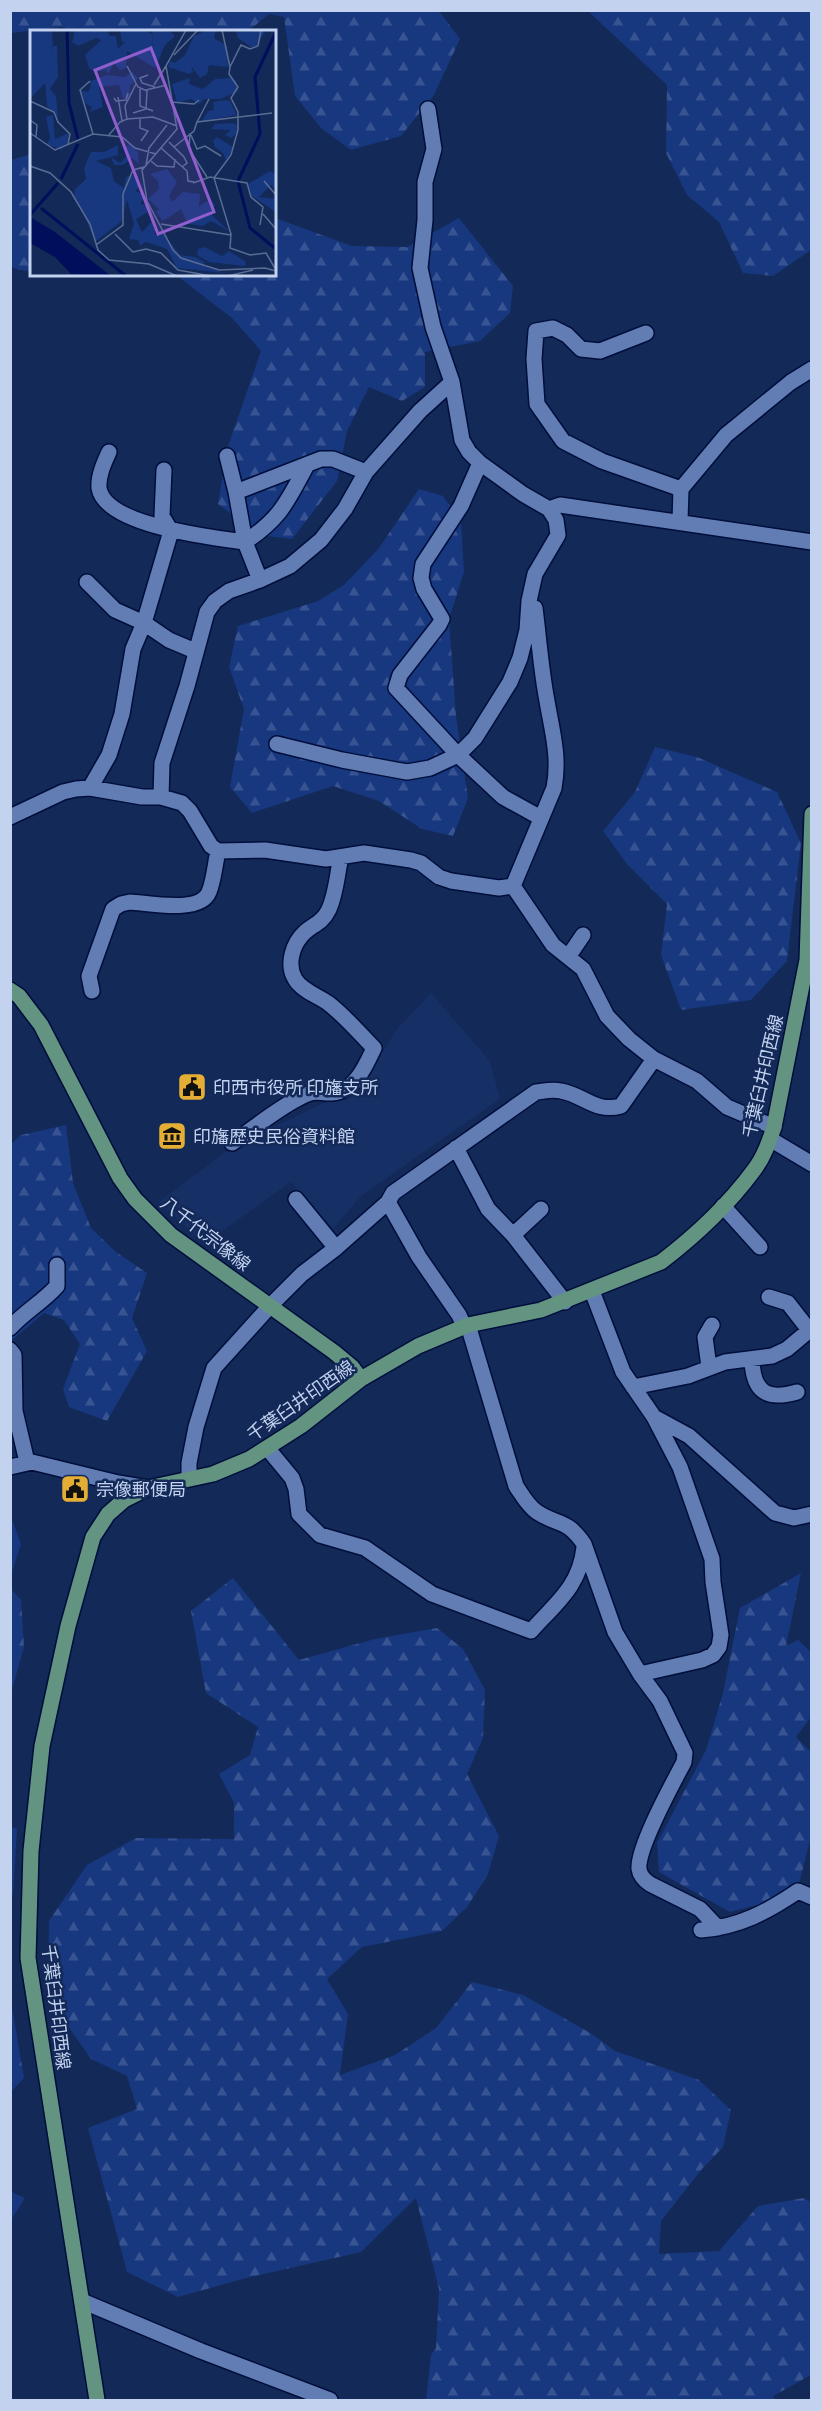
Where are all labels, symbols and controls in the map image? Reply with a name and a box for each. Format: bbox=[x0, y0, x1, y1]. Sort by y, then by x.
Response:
inset map bbox=[30, 30, 276, 276]
street label: 千葉臼井印西線 bbox=[736, 1012, 788, 1140]
public building icon: 印西市役所 印旛支所 bbox=[176, 1071, 208, 1103]
place label: 印西市役所 印旛支所 bbox=[213, 1075, 379, 1099]
museum icon: 印旛歴史民俗資料館 bbox=[156, 1120, 188, 1152]
place label: 印旛歴史民俗資料館 bbox=[193, 1124, 355, 1148]
street label: 八千代宗像線 bbox=[156, 1190, 256, 1276]
street label: 千葉臼井印西線 bbox=[242, 1354, 358, 1446]
public building icon: 宗像郵便局 bbox=[59, 1473, 91, 1505]
place label: 宗像郵便局 bbox=[96, 1477, 186, 1501]
street label: 千葉臼井印西線 bbox=[37, 1943, 77, 2071]

